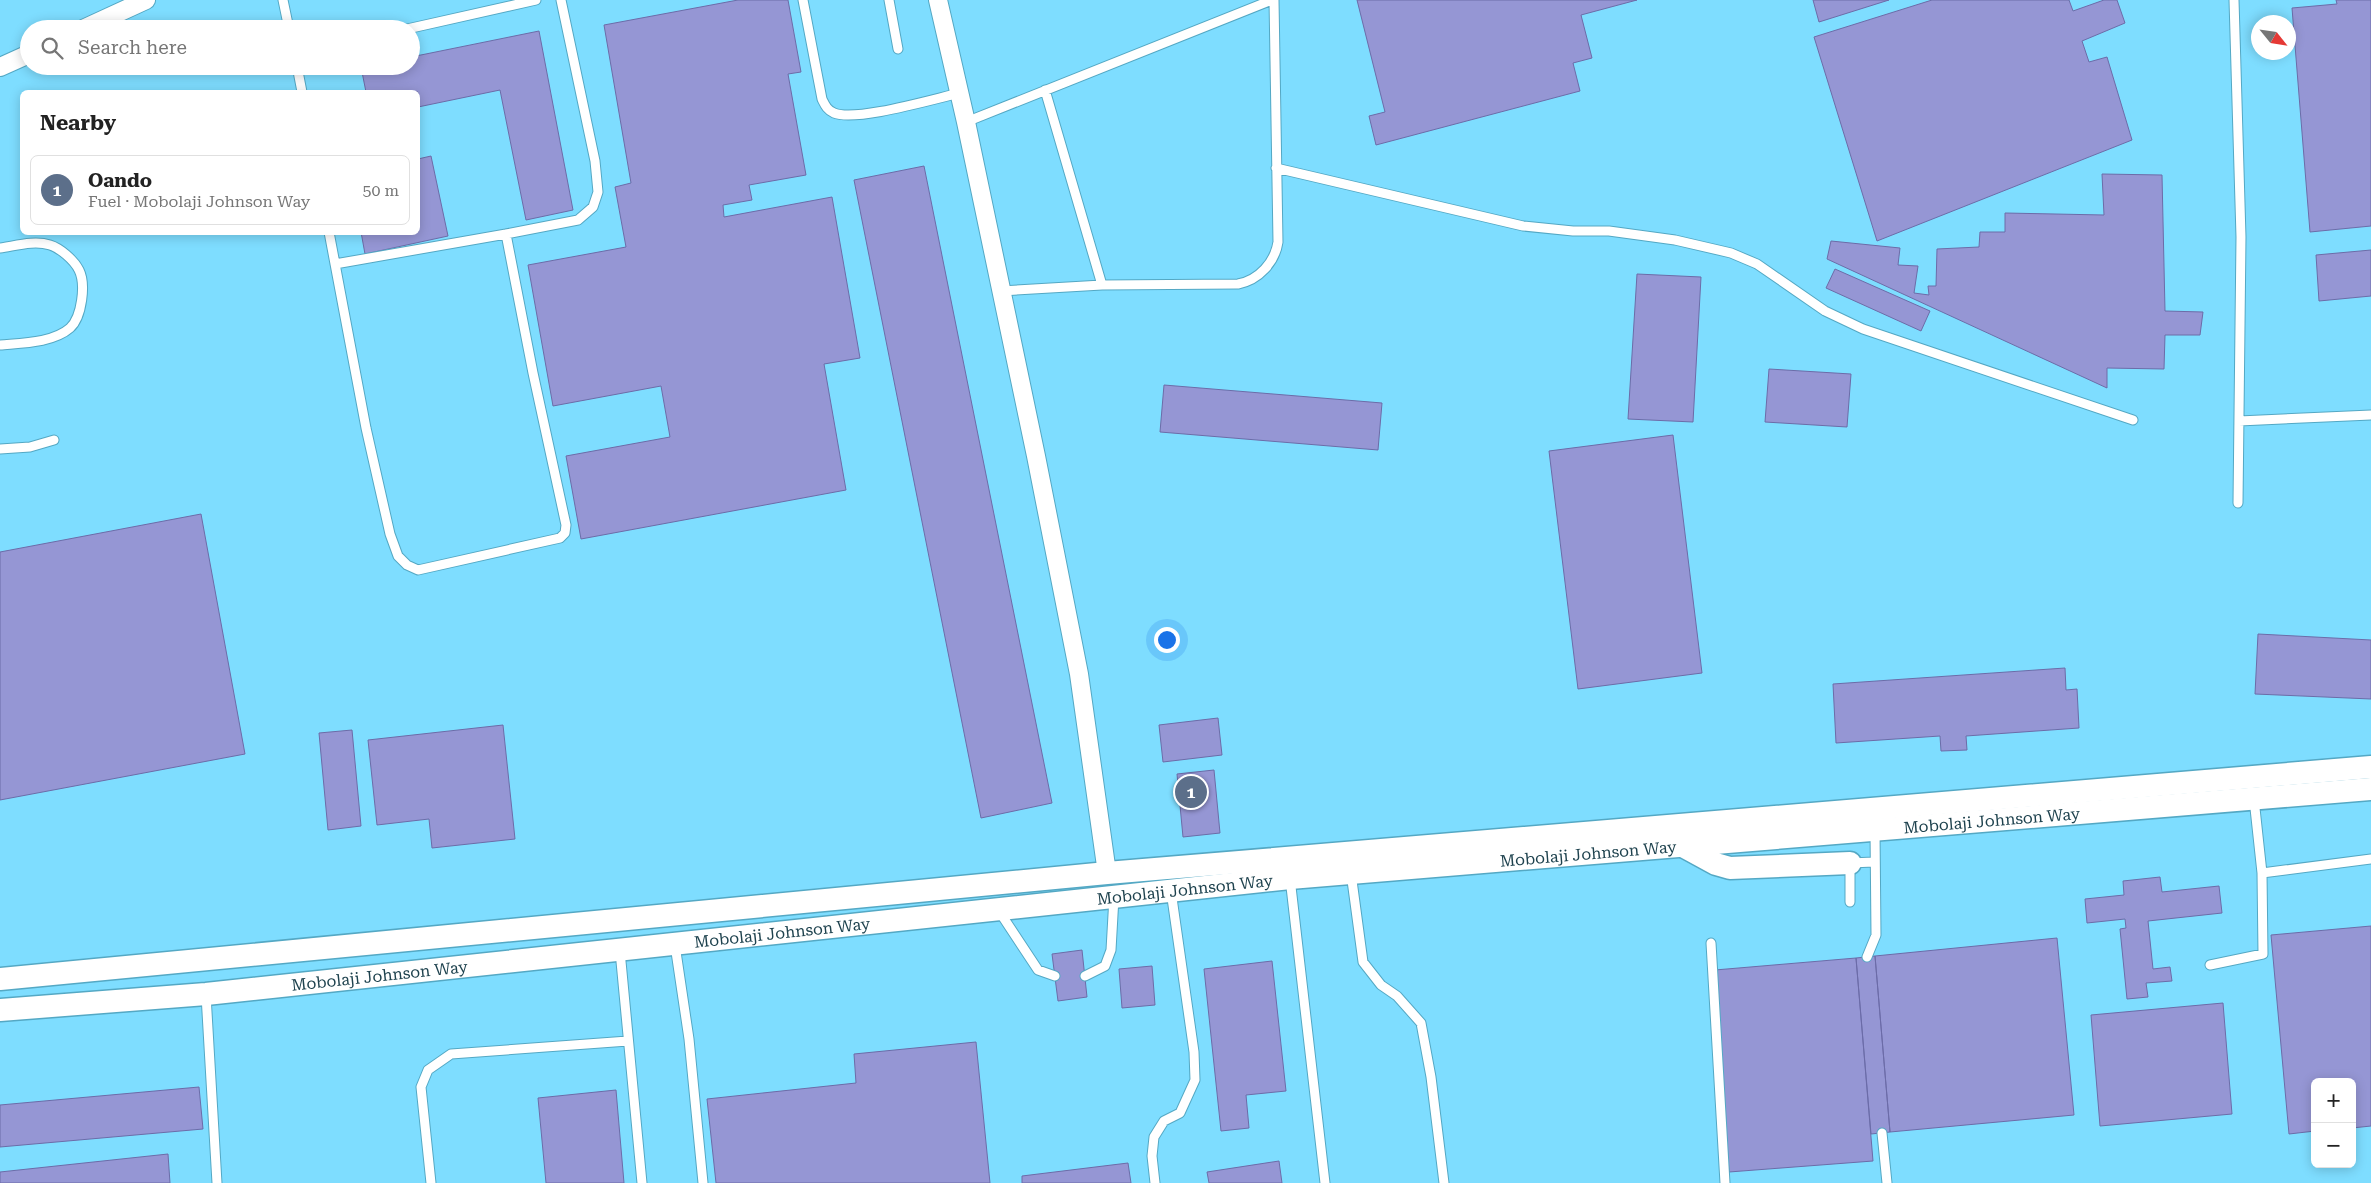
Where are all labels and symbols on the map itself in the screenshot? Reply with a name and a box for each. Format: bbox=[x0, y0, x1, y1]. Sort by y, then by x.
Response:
north arrow bbox=[2251, 15, 2296, 60]
your location bbox=[1154, 627, 1180, 653]
pin: 1 bbox=[1175, 773, 1207, 811]
street label: Mobolaji Johnson Way bbox=[1903, 804, 2081, 837]
street label: Mobolaji Johnson Way bbox=[1499, 837, 1678, 871]
street label: Mobolaji Johnson Way bbox=[1096, 871, 1274, 909]
street label: Mobolaji Johnson Way bbox=[693, 914, 872, 952]
street label: Mobolaji Johnson Way bbox=[290, 957, 469, 995]

